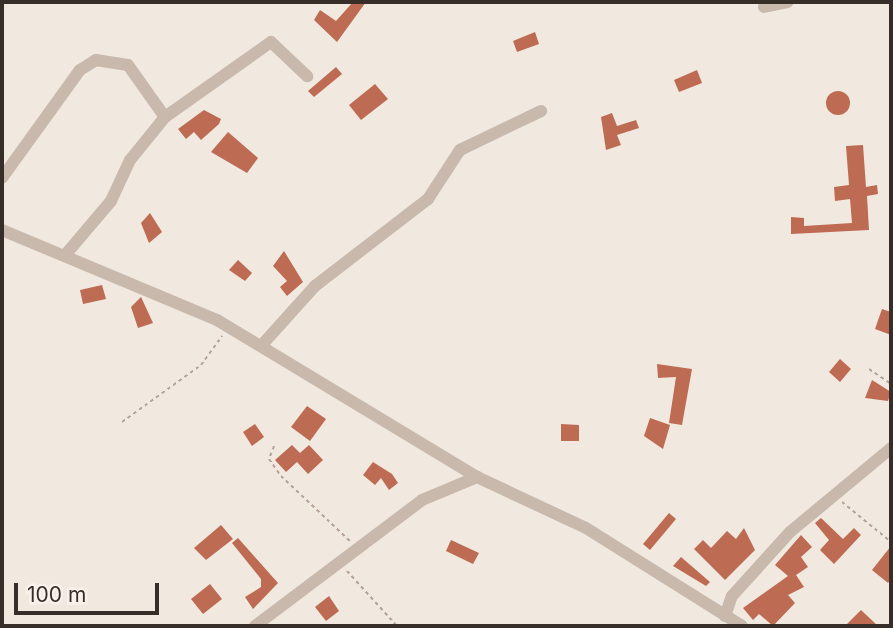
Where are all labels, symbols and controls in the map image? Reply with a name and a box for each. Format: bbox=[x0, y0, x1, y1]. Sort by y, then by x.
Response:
scale bar bbox=[18, 568, 163, 612]
text: 100 m bbox=[27, 582, 86, 607]

